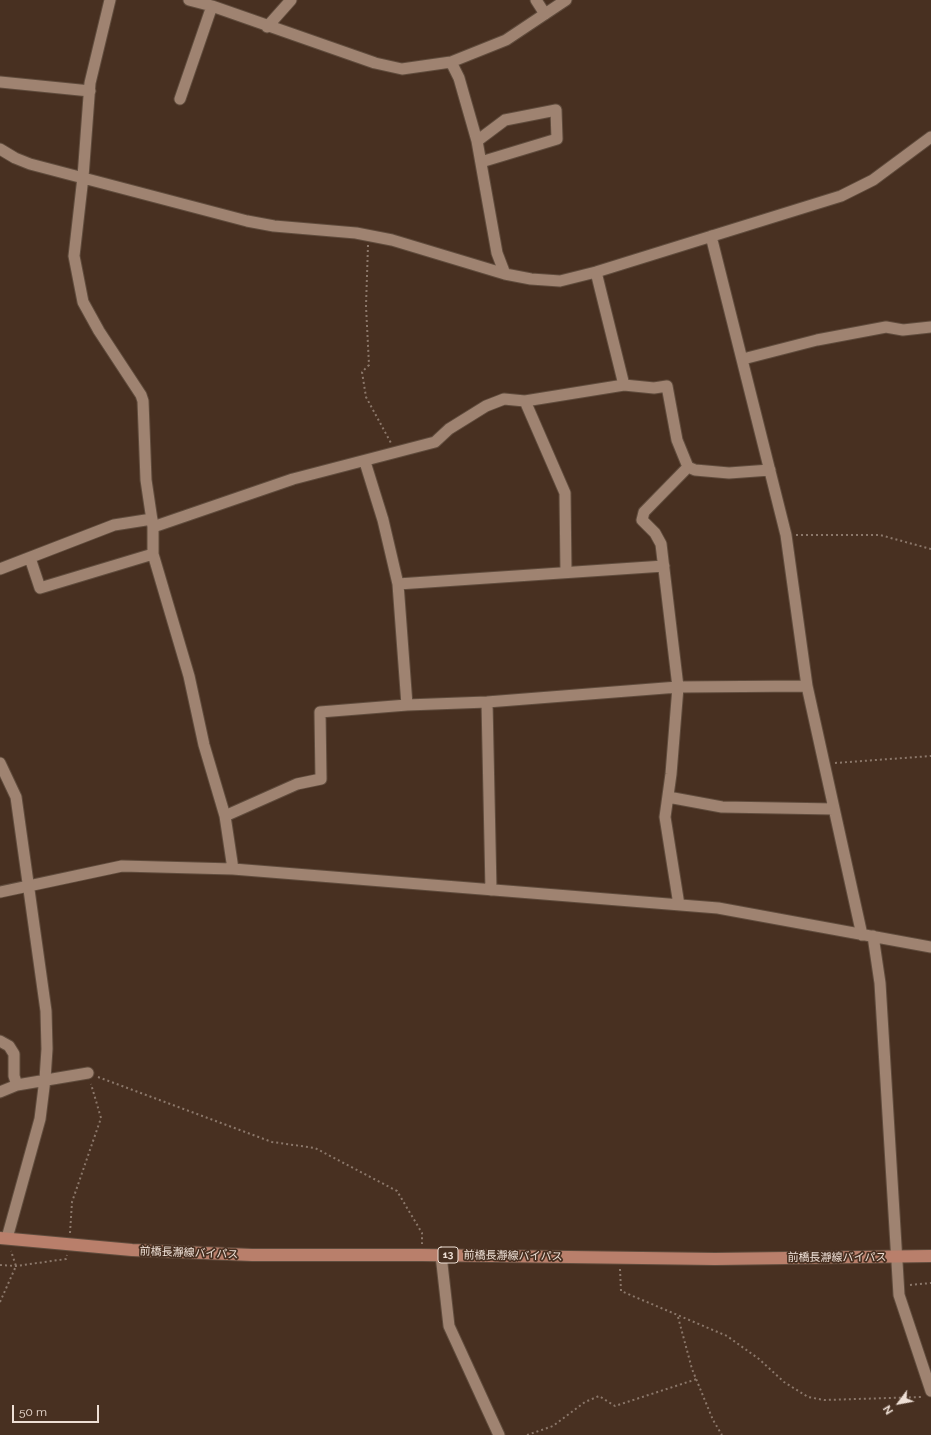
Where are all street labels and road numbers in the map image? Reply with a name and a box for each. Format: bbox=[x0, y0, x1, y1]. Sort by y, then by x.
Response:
street label: 前橋長瀞線バイパス bbox=[139, 1245, 239, 1261]
road number: 13 bbox=[438, 1247, 458, 1263]
street label: 前橋長瀞線バイパス bbox=[463, 1249, 563, 1263]
street label: 前橋長瀞線バイパス bbox=[788, 1251, 886, 1265]

